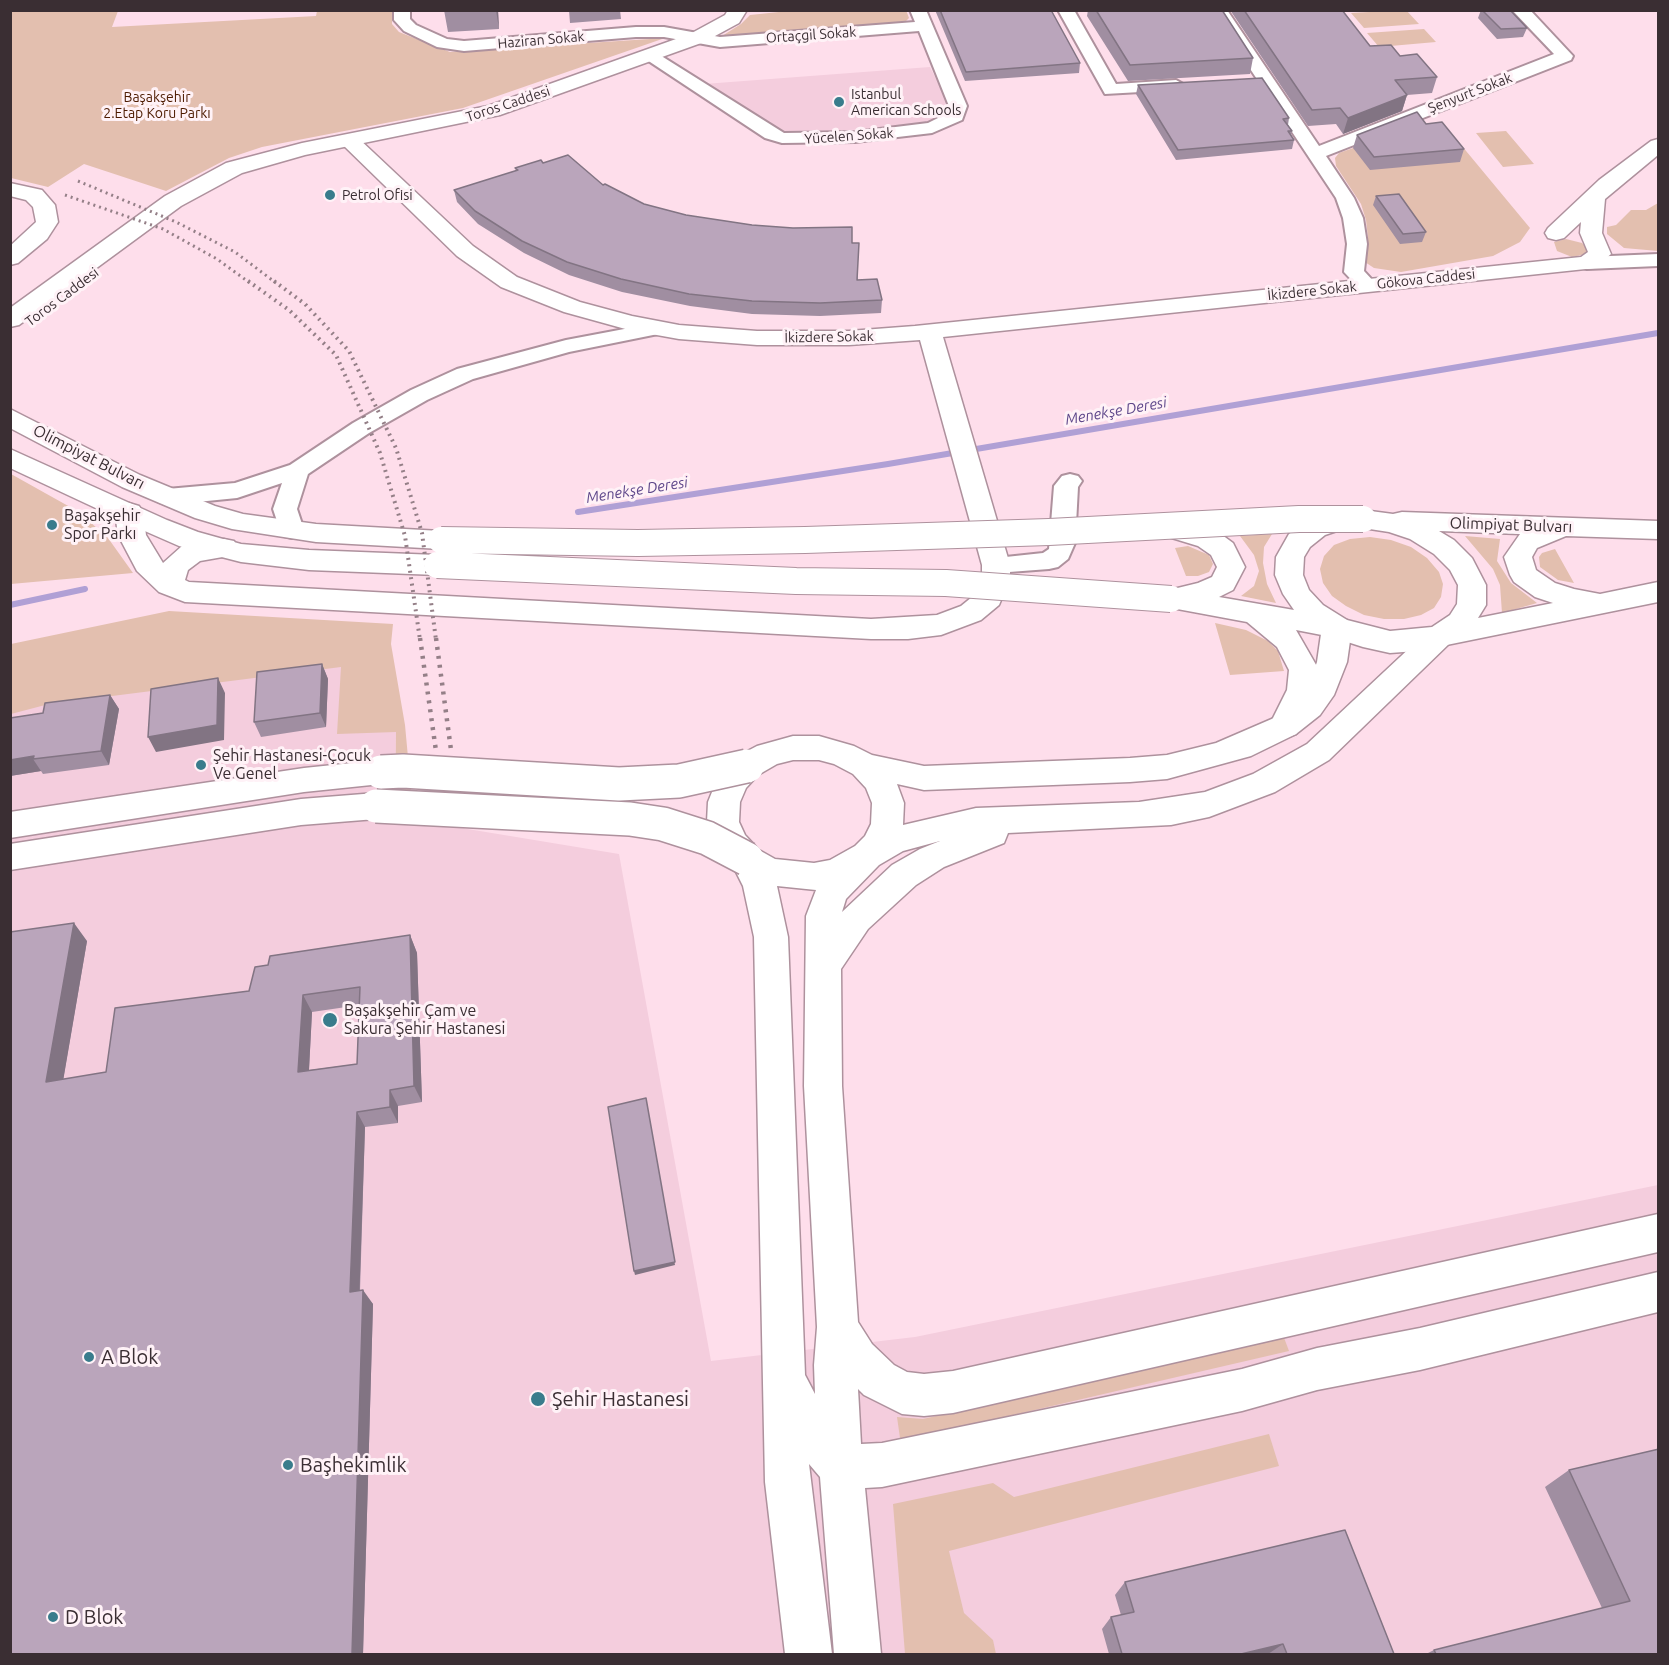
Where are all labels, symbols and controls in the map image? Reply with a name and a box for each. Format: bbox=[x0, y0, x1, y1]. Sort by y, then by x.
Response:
street label: Ortaçgil Sokak bbox=[765, 23, 857, 47]
street label: Haziran Sokak bbox=[497, 28, 585, 52]
street label: Şenyurt Sokak bbox=[1426, 69, 1514, 117]
street label: Toros Caddesi bbox=[464, 83, 552, 125]
place label: Istanbul American Schools bbox=[851, 86, 961, 118]
park label: Başakşehir 2.Etap Koru Parkı bbox=[103, 89, 211, 122]
marker: Istanbul American Schools bbox=[832, 95, 846, 109]
street label: Yücelen Sokak bbox=[804, 125, 894, 147]
place label: Petrol Ofisi bbox=[342, 187, 413, 203]
marker: Petrol Ofisi bbox=[323, 188, 337, 202]
street label: Toros Caddesi bbox=[22, 264, 102, 330]
street label: Gökova Caddesi bbox=[1376, 265, 1476, 293]
street label: İkizdere Sokak bbox=[1267, 278, 1357, 304]
street label: İkizdere Sokak bbox=[784, 328, 874, 346]
water label: Menekşe Deresi bbox=[1064, 393, 1168, 429]
street label: Olimpiyat Bulvarı bbox=[30, 421, 148, 493]
water label: Menekşe Deresi bbox=[585, 473, 689, 507]
place label: Başakşehir Spor Parkı bbox=[64, 506, 140, 544]
street label: Olimpiyat Bulvarı bbox=[1449, 513, 1573, 537]
marker: Başakşehir Spor Parkı bbox=[45, 518, 59, 532]
place label: Şehir Hastanesi-Çocuk Ve Genel bbox=[213, 746, 371, 784]
marker: Şehir Hastanesi-Çocuk Ve Genel bbox=[194, 758, 208, 772]
place label: Başakşehir Çam ve Sakura Şehir Hastanesi bbox=[344, 1001, 505, 1039]
marker: Başakşehir Çam ve Sakura Şehir Hastanesi bbox=[321, 1011, 339, 1029]
place label: A Blok bbox=[101, 1345, 158, 1369]
marker: A Blok bbox=[82, 1350, 96, 1364]
place label: Şehir Hastanesi bbox=[552, 1387, 689, 1411]
marker: Şehir Hastanesi bbox=[529, 1390, 547, 1408]
place label: Başhekimlik bbox=[300, 1453, 407, 1477]
marker: Başhekimlik bbox=[281, 1458, 295, 1472]
place label: D Blok bbox=[65, 1605, 123, 1629]
marker: D Blok bbox=[46, 1610, 60, 1624]

